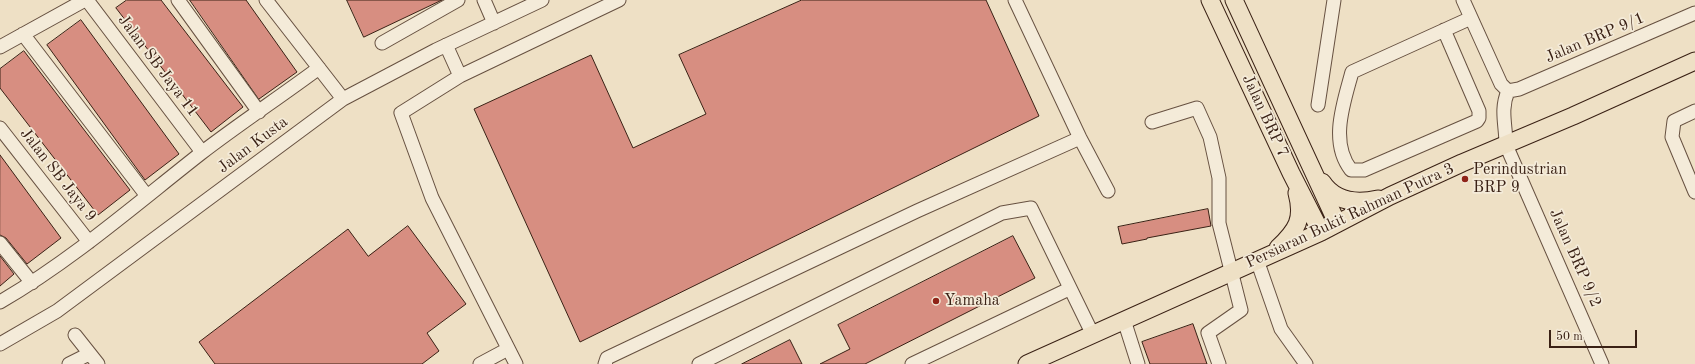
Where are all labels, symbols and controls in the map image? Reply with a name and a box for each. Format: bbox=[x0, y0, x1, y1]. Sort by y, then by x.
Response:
street label: Jalan BRP 9/1 bbox=[1543, 9, 1647, 67]
street label: Jalan SB Jaya 11 bbox=[113, 11, 203, 121]
street label: Jalan BRP 7 bbox=[1237, 72, 1293, 160]
street label: Jalan Kusta bbox=[214, 112, 292, 178]
street label: Jalan SB Jaya 9 bbox=[16, 124, 100, 226]
street label: Persiaran Bukit Rahman Putra 3 bbox=[1243, 159, 1457, 273]
place label: Perindustrian BRP 9 bbox=[1473, 160, 1567, 198]
marker: Perindustrian BRP 9 bbox=[1460, 174, 1470, 184]
street label: Jalan BRP 9/2 bbox=[1545, 206, 1605, 310]
place label: Yamaha bbox=[944, 291, 1000, 311]
marker: Yamaha bbox=[931, 296, 941, 306]
scale bar bbox=[1551, 322, 1639, 348]
text: 50 m bbox=[1556, 331, 1583, 343]

